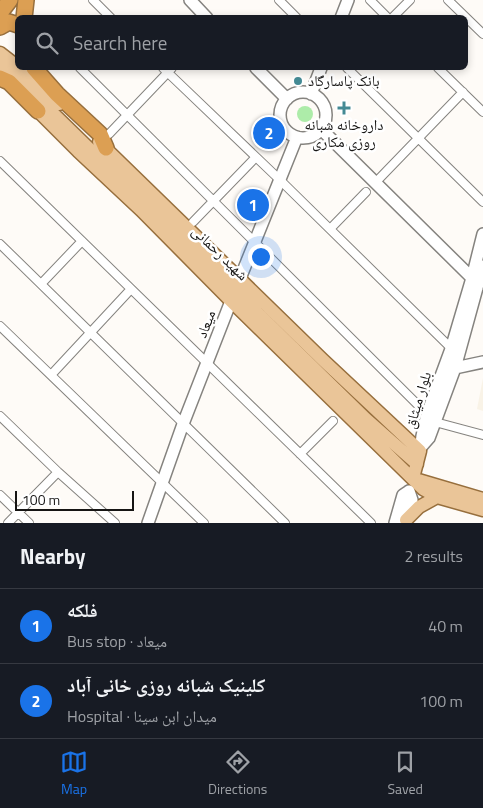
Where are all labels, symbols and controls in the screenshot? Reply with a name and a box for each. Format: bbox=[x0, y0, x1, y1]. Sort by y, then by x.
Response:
search box bbox=[15, 15, 468, 70]
text: Search here bbox=[73, 28, 167, 57]
icon: search bbox=[33, 29, 61, 57]
place label: بانک پاسارگاد bbox=[308, 69, 380, 92]
marker: بانک پاسارگاد bbox=[292, 75, 304, 87]
marker: داروخانه شبانه روزی مکاری bbox=[338, 102, 350, 114]
place label: داروخانه شبانه روزی مکاری bbox=[304, 113, 384, 153]
pin: 2 bbox=[253, 114, 285, 152]
pin: 1 bbox=[237, 186, 269, 224]
street label: شهید رحمانی bbox=[187, 220, 254, 286]
your location bbox=[248, 244, 274, 270]
street label: میعاد bbox=[190, 306, 221, 341]
street label: بلوار میثاق bbox=[398, 368, 437, 431]
scale bar bbox=[15, 488, 134, 511]
text: 100 m bbox=[22, 489, 60, 510]
text: Nearby bbox=[20, 540, 85, 572]
text: 2 results bbox=[404, 544, 463, 568]
text: فلکه bbox=[67, 595, 98, 624]
text: 1 bbox=[32, 614, 40, 638]
text: 40 m bbox=[428, 614, 463, 638]
text: Bus stop · میعاد bbox=[67, 629, 167, 653]
text: کلینیک شبانه روزی خانی آباد bbox=[67, 670, 265, 699]
text: 2 bbox=[32, 689, 40, 713]
text: 100 m bbox=[419, 689, 463, 713]
text: Hospital · میدان ابن سینا bbox=[67, 704, 217, 728]
tab: Map bbox=[60, 748, 88, 799]
tab: Directions bbox=[208, 748, 267, 799]
tab: Saved bbox=[387, 748, 423, 799]

